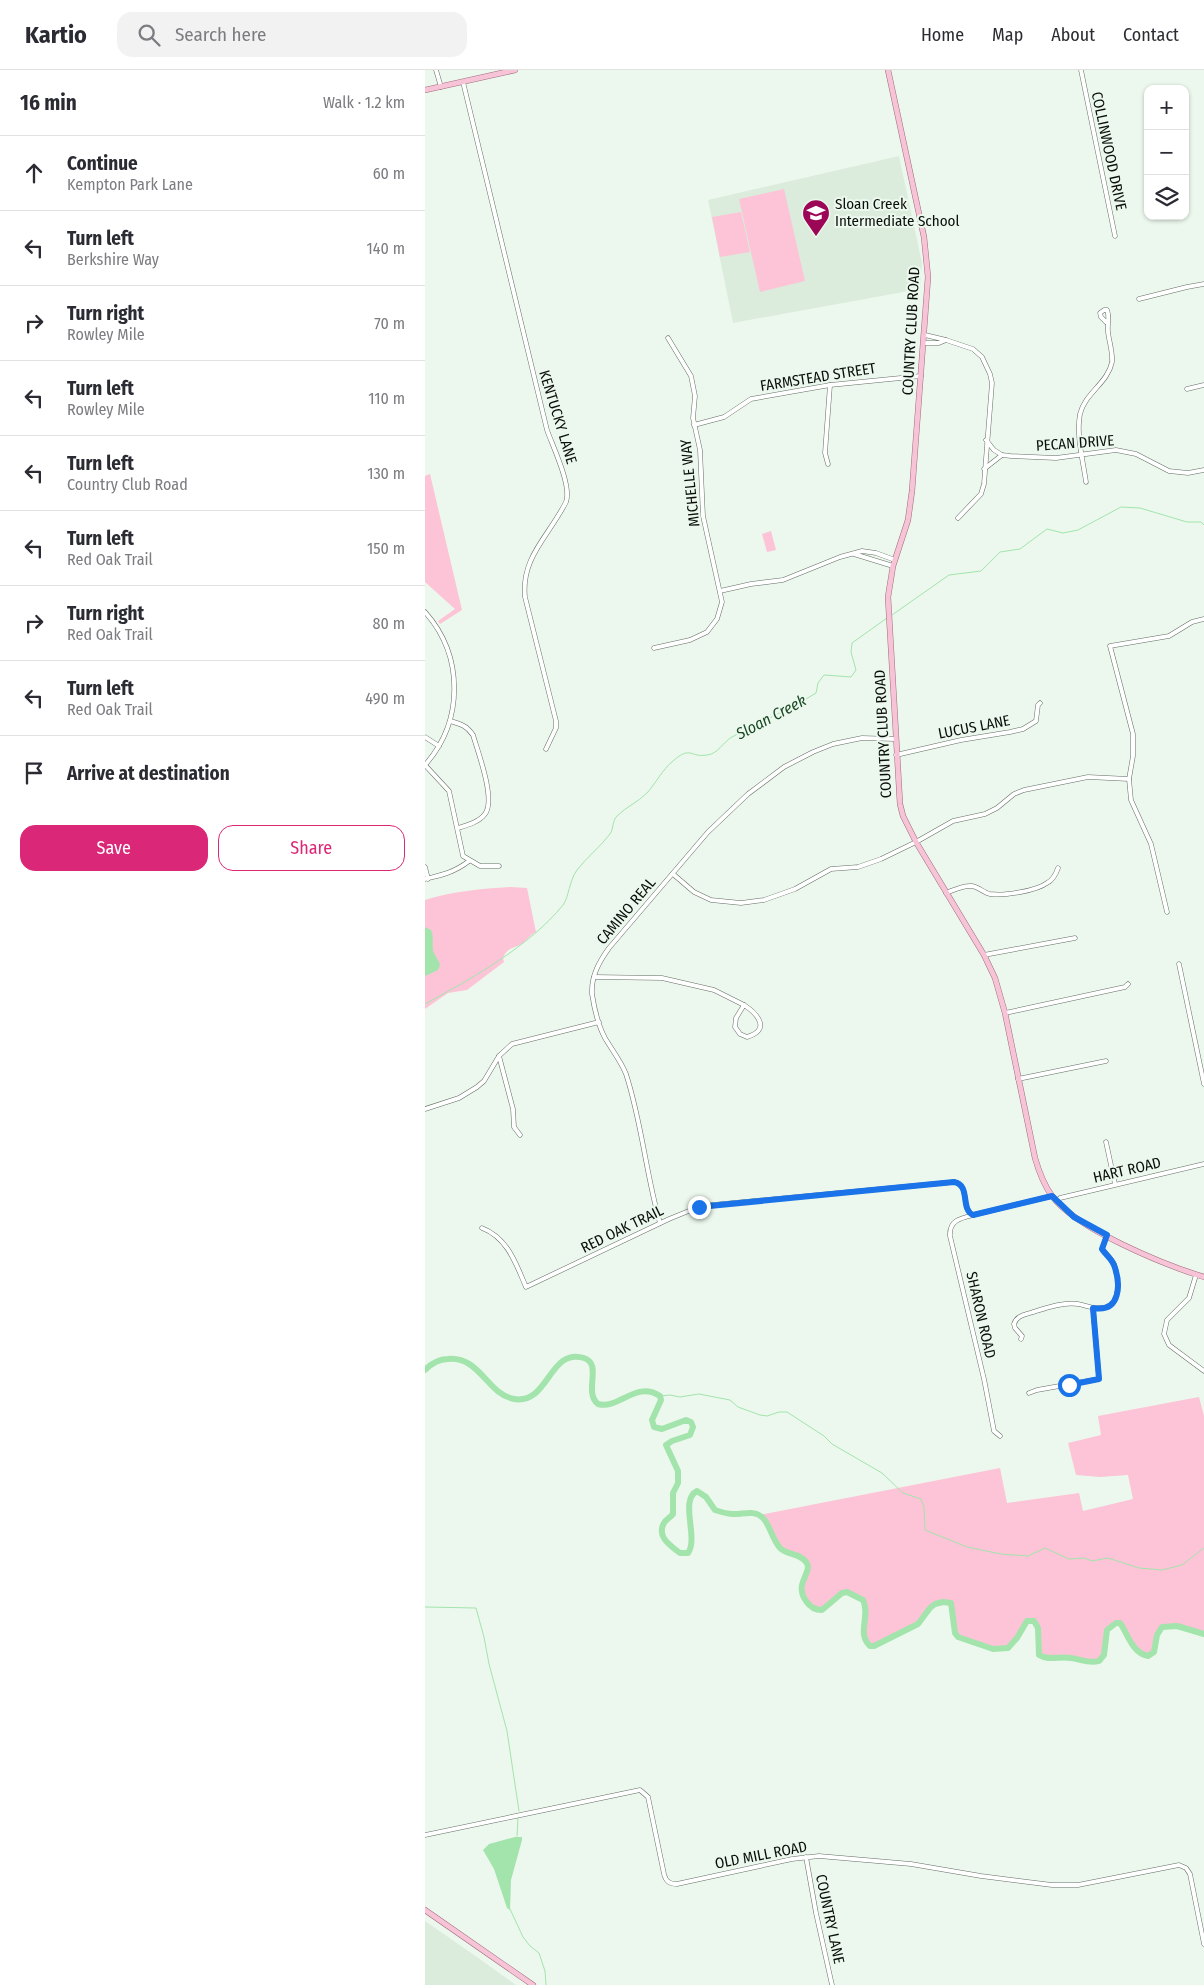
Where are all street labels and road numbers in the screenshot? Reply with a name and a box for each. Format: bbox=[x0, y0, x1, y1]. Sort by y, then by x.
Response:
street label: COLLINWOOD DRIVE bbox=[1088, 90, 1130, 212]
street label: COUNTRY CLUB ROAD bbox=[899, 266, 923, 396]
street label: FARMSTEAD STREET bbox=[759, 359, 877, 395]
street label: KENTUCKY LANE bbox=[535, 368, 581, 466]
street label: PECAN DRIVE bbox=[1035, 431, 1115, 455]
street label: MICHELLE WAY bbox=[676, 438, 704, 528]
street label: COUNTRY CLUB ROAD bbox=[871, 669, 895, 799]
street label: LUCUS LANE bbox=[936, 711, 1012, 743]
street label: CAMINO REAL bbox=[593, 874, 659, 948]
street label: HART ROAD bbox=[1091, 1153, 1163, 1187]
street label: RED OAK TRAIL bbox=[578, 1201, 667, 1257]
street label: SHARON ROAD bbox=[962, 1270, 1000, 1360]
street label: OLD MILL ROAD bbox=[713, 1837, 809, 1873]
street label: COUNTRY LANE bbox=[812, 1873, 848, 1965]

